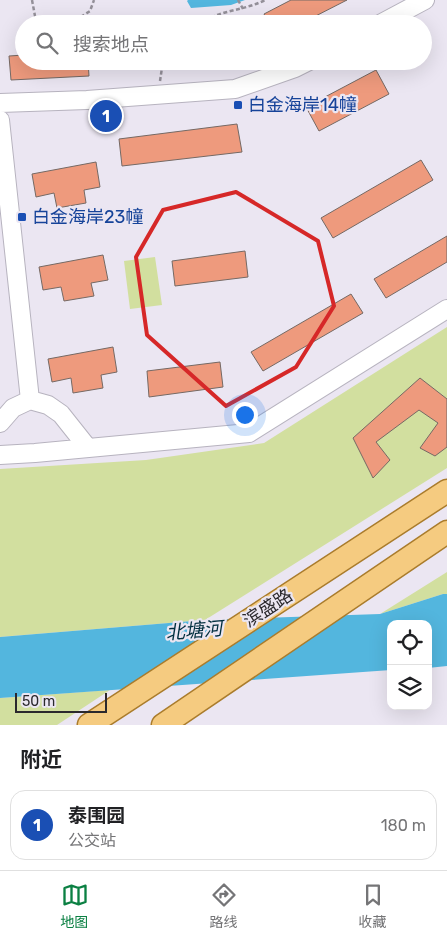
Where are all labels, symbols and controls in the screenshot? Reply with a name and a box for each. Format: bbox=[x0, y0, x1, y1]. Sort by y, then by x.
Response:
search box bbox=[15, 15, 432, 70]
icon: search bbox=[33, 29, 61, 57]
text: 搜索地点 bbox=[73, 33, 149, 56]
place label: 白金海岸14幢 bbox=[248, 94, 357, 116]
pin: 1 bbox=[90, 97, 122, 135]
marker: 白金海岸14幢 bbox=[232, 99, 244, 111]
place label: 白金海岸23幢 bbox=[32, 206, 143, 228]
marker: 白金海岸23幢 bbox=[16, 211, 28, 223]
your location bbox=[232, 402, 258, 428]
street label: 滨盛路 bbox=[239, 584, 297, 632]
water label: 北塘河 bbox=[165, 616, 227, 644]
map controls bbox=[387, 620, 432, 710]
button: locate bbox=[387, 620, 432, 665]
button: layers bbox=[387, 665, 432, 710]
scale bar bbox=[15, 690, 108, 713]
text: 50 m bbox=[22, 693, 55, 710]
text: 附近 bbox=[20, 747, 62, 772]
text: 泰围园 bbox=[68, 804, 125, 827]
text: 1 bbox=[33, 816, 41, 835]
text: 180 m bbox=[381, 816, 426, 835]
text: 公交站 bbox=[68, 831, 116, 850]
tab: 地图 bbox=[61, 881, 89, 931]
tab: 路线 bbox=[210, 881, 238, 931]
tab: 收藏 bbox=[359, 881, 387, 931]

